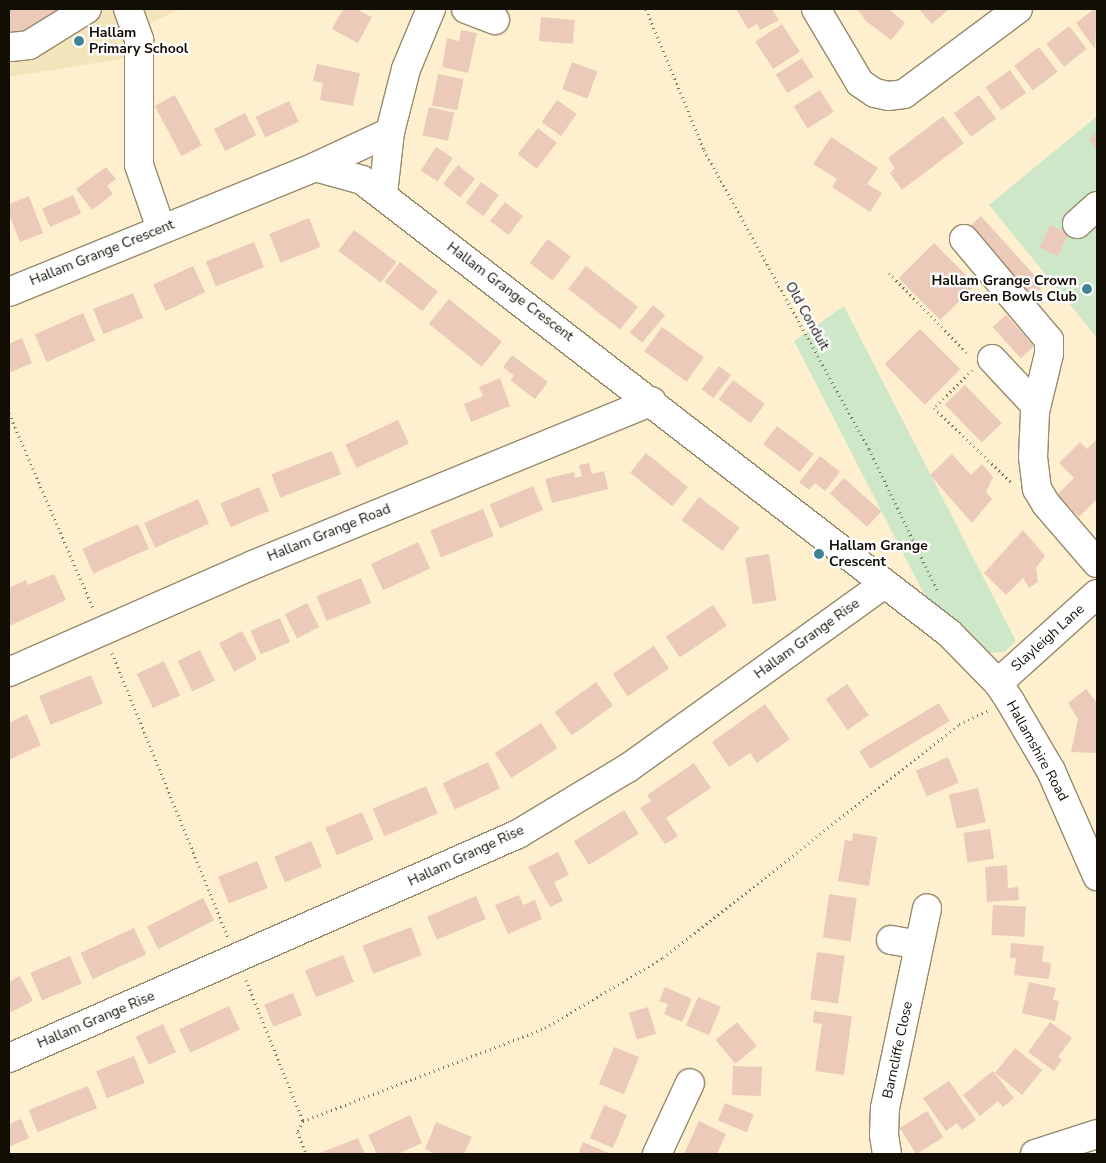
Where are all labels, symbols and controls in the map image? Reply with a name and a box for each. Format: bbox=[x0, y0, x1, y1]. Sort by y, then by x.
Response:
place label: Hallam Primary School bbox=[89, 25, 188, 58]
marker: Hallam Primary School bbox=[73, 35, 85, 47]
street label: Hallam Grange Crescent bbox=[27, 216, 177, 290]
street label: Hallam Grange Crescent bbox=[443, 239, 577, 345]
place label: Hallam Grange Crown Green Bowls Club bbox=[932, 273, 1077, 306]
street label: Old Conduit bbox=[781, 279, 833, 353]
marker: Hallam Grange Crown Green Bowls Club bbox=[1081, 283, 1093, 295]
street label: Hallam Grange Road bbox=[265, 501, 393, 565]
place label: Hallam Grange Crescent bbox=[829, 538, 928, 570]
marker: Hallam Grange Crescent bbox=[813, 548, 825, 560]
street label: Hallam Grange Rise bbox=[751, 595, 863, 683]
street label: Slayleigh Lane bbox=[1008, 601, 1088, 675]
street label: Hallamshire Road bbox=[1002, 698, 1072, 804]
street label: Hallam Grange Rise bbox=[405, 822, 527, 890]
street label: Hallam Grange Rise bbox=[35, 988, 157, 1052]
street label: Barncliffe Close bbox=[879, 1000, 917, 1100]

